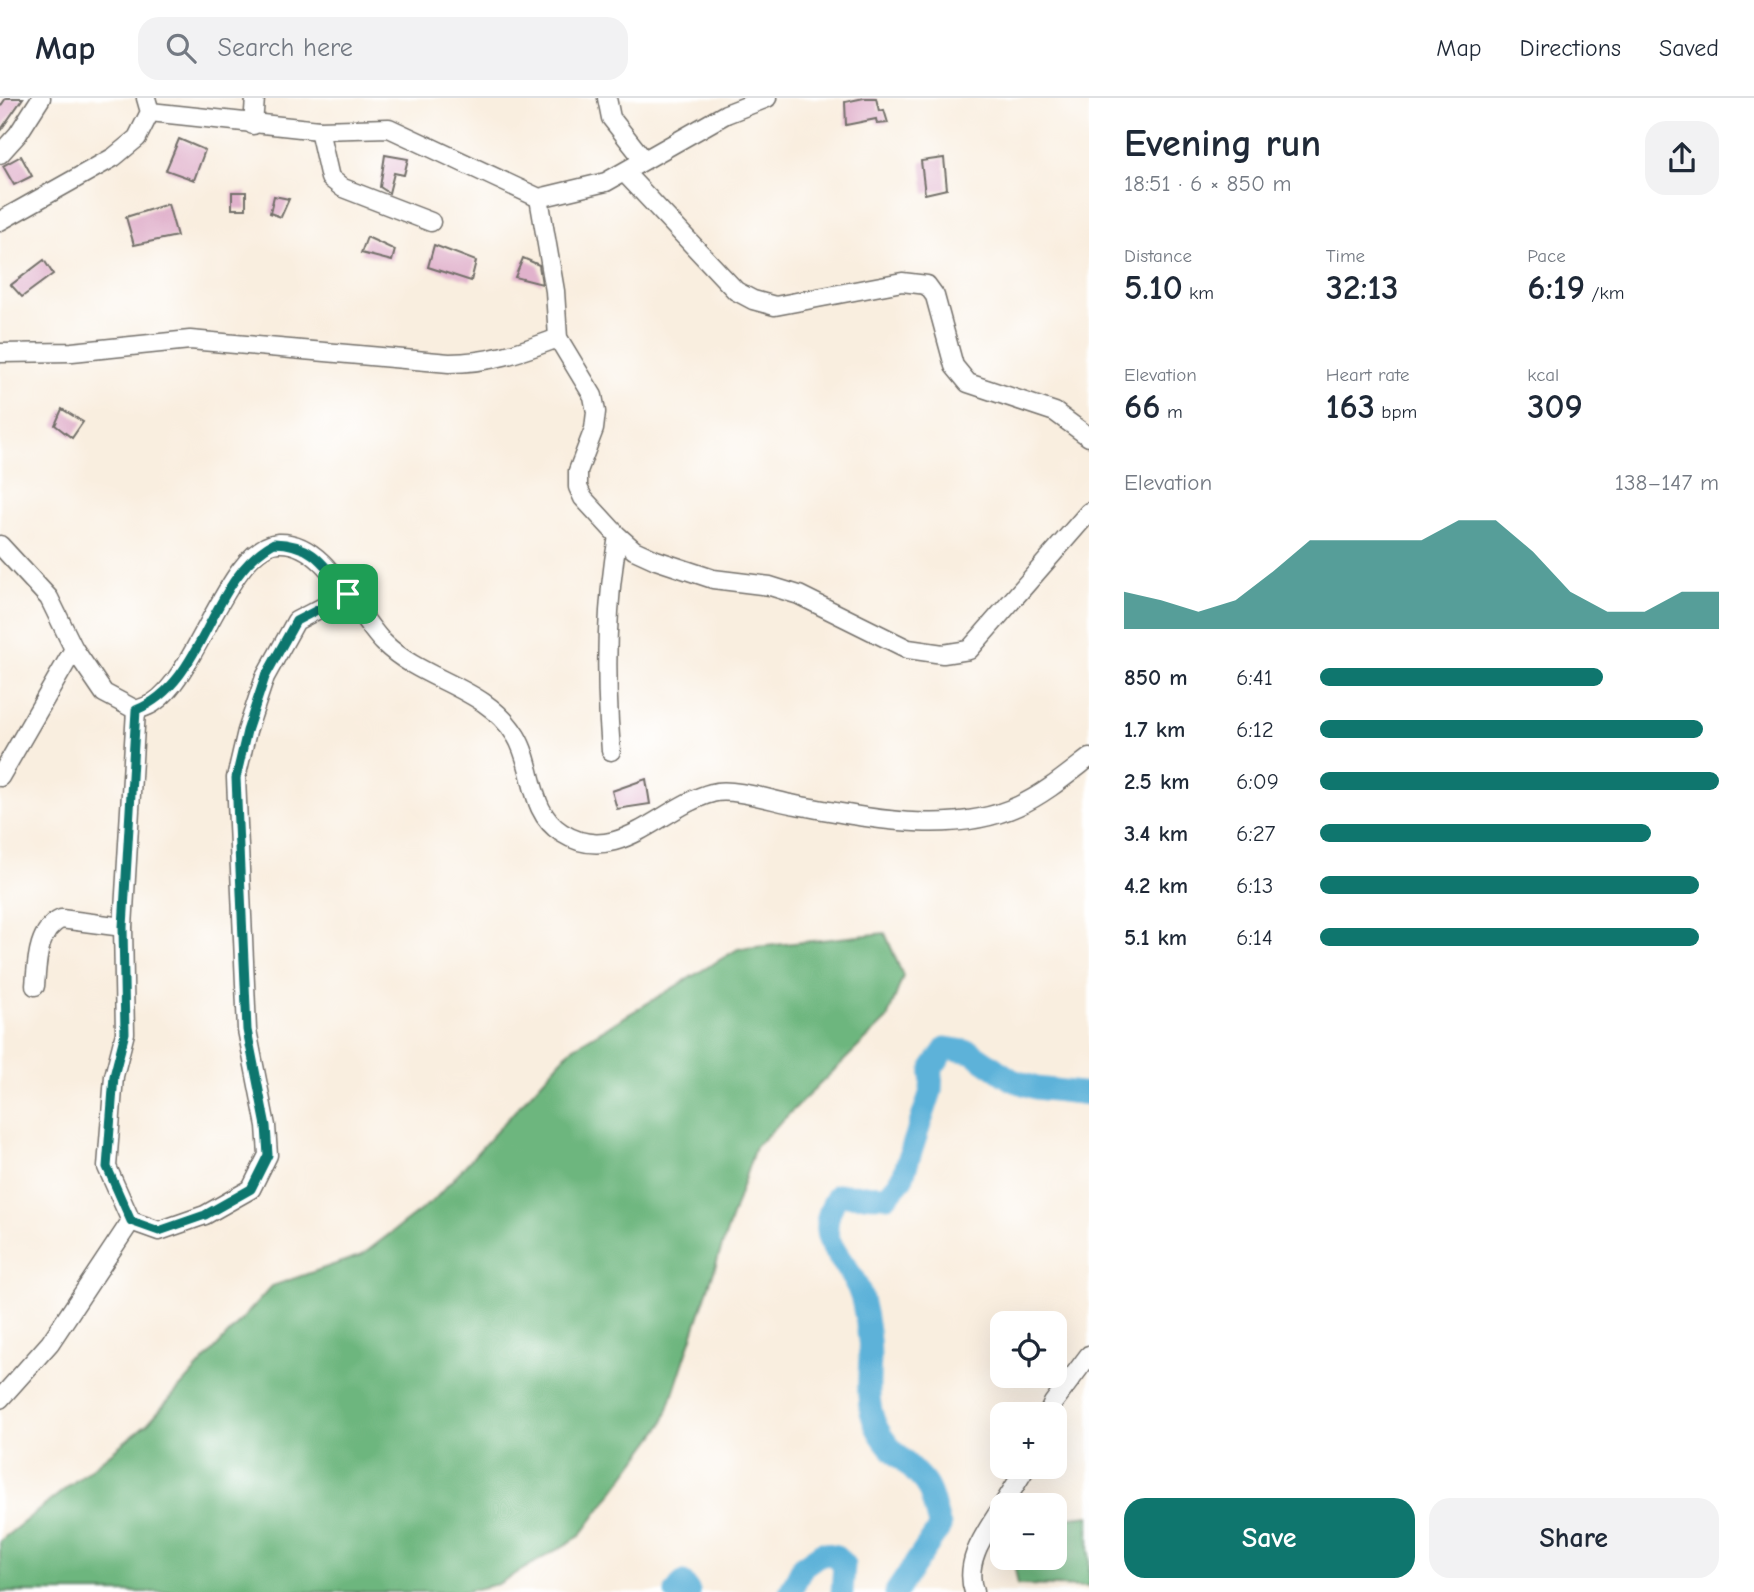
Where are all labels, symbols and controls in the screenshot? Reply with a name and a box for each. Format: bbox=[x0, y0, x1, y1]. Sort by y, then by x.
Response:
search box bbox=[138, 17, 628, 80]
text: Map bbox=[35, 29, 96, 67]
icon: search bbox=[162, 29, 200, 67]
text: Search here bbox=[218, 33, 353, 63]
text: Map bbox=[1436, 34, 1482, 62]
text: Directions bbox=[1520, 34, 1621, 62]
text: Saved bbox=[1659, 34, 1719, 62]
button: share bbox=[1645, 121, 1719, 195]
text: Evening run bbox=[1124, 122, 1321, 166]
text: 18:51 · 6 × 850 m bbox=[1124, 170, 1292, 197]
text: Distance bbox=[1124, 245, 1192, 267]
text: Time bbox=[1326, 245, 1365, 267]
text: Pace bbox=[1527, 245, 1566, 267]
text: 5.10 bbox=[1124, 267, 1183, 308]
text: 32:13 bbox=[1326, 267, 1399, 308]
text: 6:19 bbox=[1527, 267, 1585, 308]
text: km bbox=[1183, 282, 1214, 304]
text: /km bbox=[1585, 282, 1625, 304]
text: Elevation bbox=[1124, 364, 1197, 386]
text: Heart rate bbox=[1326, 364, 1409, 386]
text: kcal bbox=[1527, 364, 1559, 386]
text: 66 bbox=[1124, 386, 1161, 427]
text: 163 bbox=[1326, 386, 1375, 427]
text: 309 bbox=[1527, 386, 1583, 427]
text: m bbox=[1161, 401, 1183, 423]
text: bpm bbox=[1375, 401, 1417, 423]
text: Elevation bbox=[1124, 469, 1212, 496]
text: 138–147 m bbox=[1615, 469, 1719, 496]
pin bbox=[318, 564, 378, 624]
icon: arrive bbox=[329, 575, 367, 613]
text: 850 m bbox=[1124, 664, 1188, 691]
text: 6:41 bbox=[1236, 664, 1273, 691]
text: 1.7 km bbox=[1124, 716, 1185, 743]
text: 6:12 bbox=[1236, 716, 1274, 743]
text: 2.5 km bbox=[1124, 768, 1190, 795]
text: 6:09 bbox=[1236, 768, 1279, 795]
text: 3.4 km bbox=[1124, 820, 1188, 847]
text: 6:27 bbox=[1236, 820, 1276, 847]
text: 4.2 km bbox=[1124, 872, 1188, 899]
text: 6:13 bbox=[1236, 872, 1273, 899]
text: 5.1 km bbox=[1124, 924, 1187, 951]
text: 6:14 bbox=[1236, 924, 1273, 951]
map controls bbox=[990, 1311, 1067, 1570]
button: locate bbox=[990, 1311, 1067, 1388]
button: + bbox=[990, 1402, 1067, 1479]
button: − bbox=[990, 1493, 1067, 1570]
button: Save bbox=[1124, 1498, 1415, 1578]
button: Share bbox=[1429, 1498, 1719, 1578]

